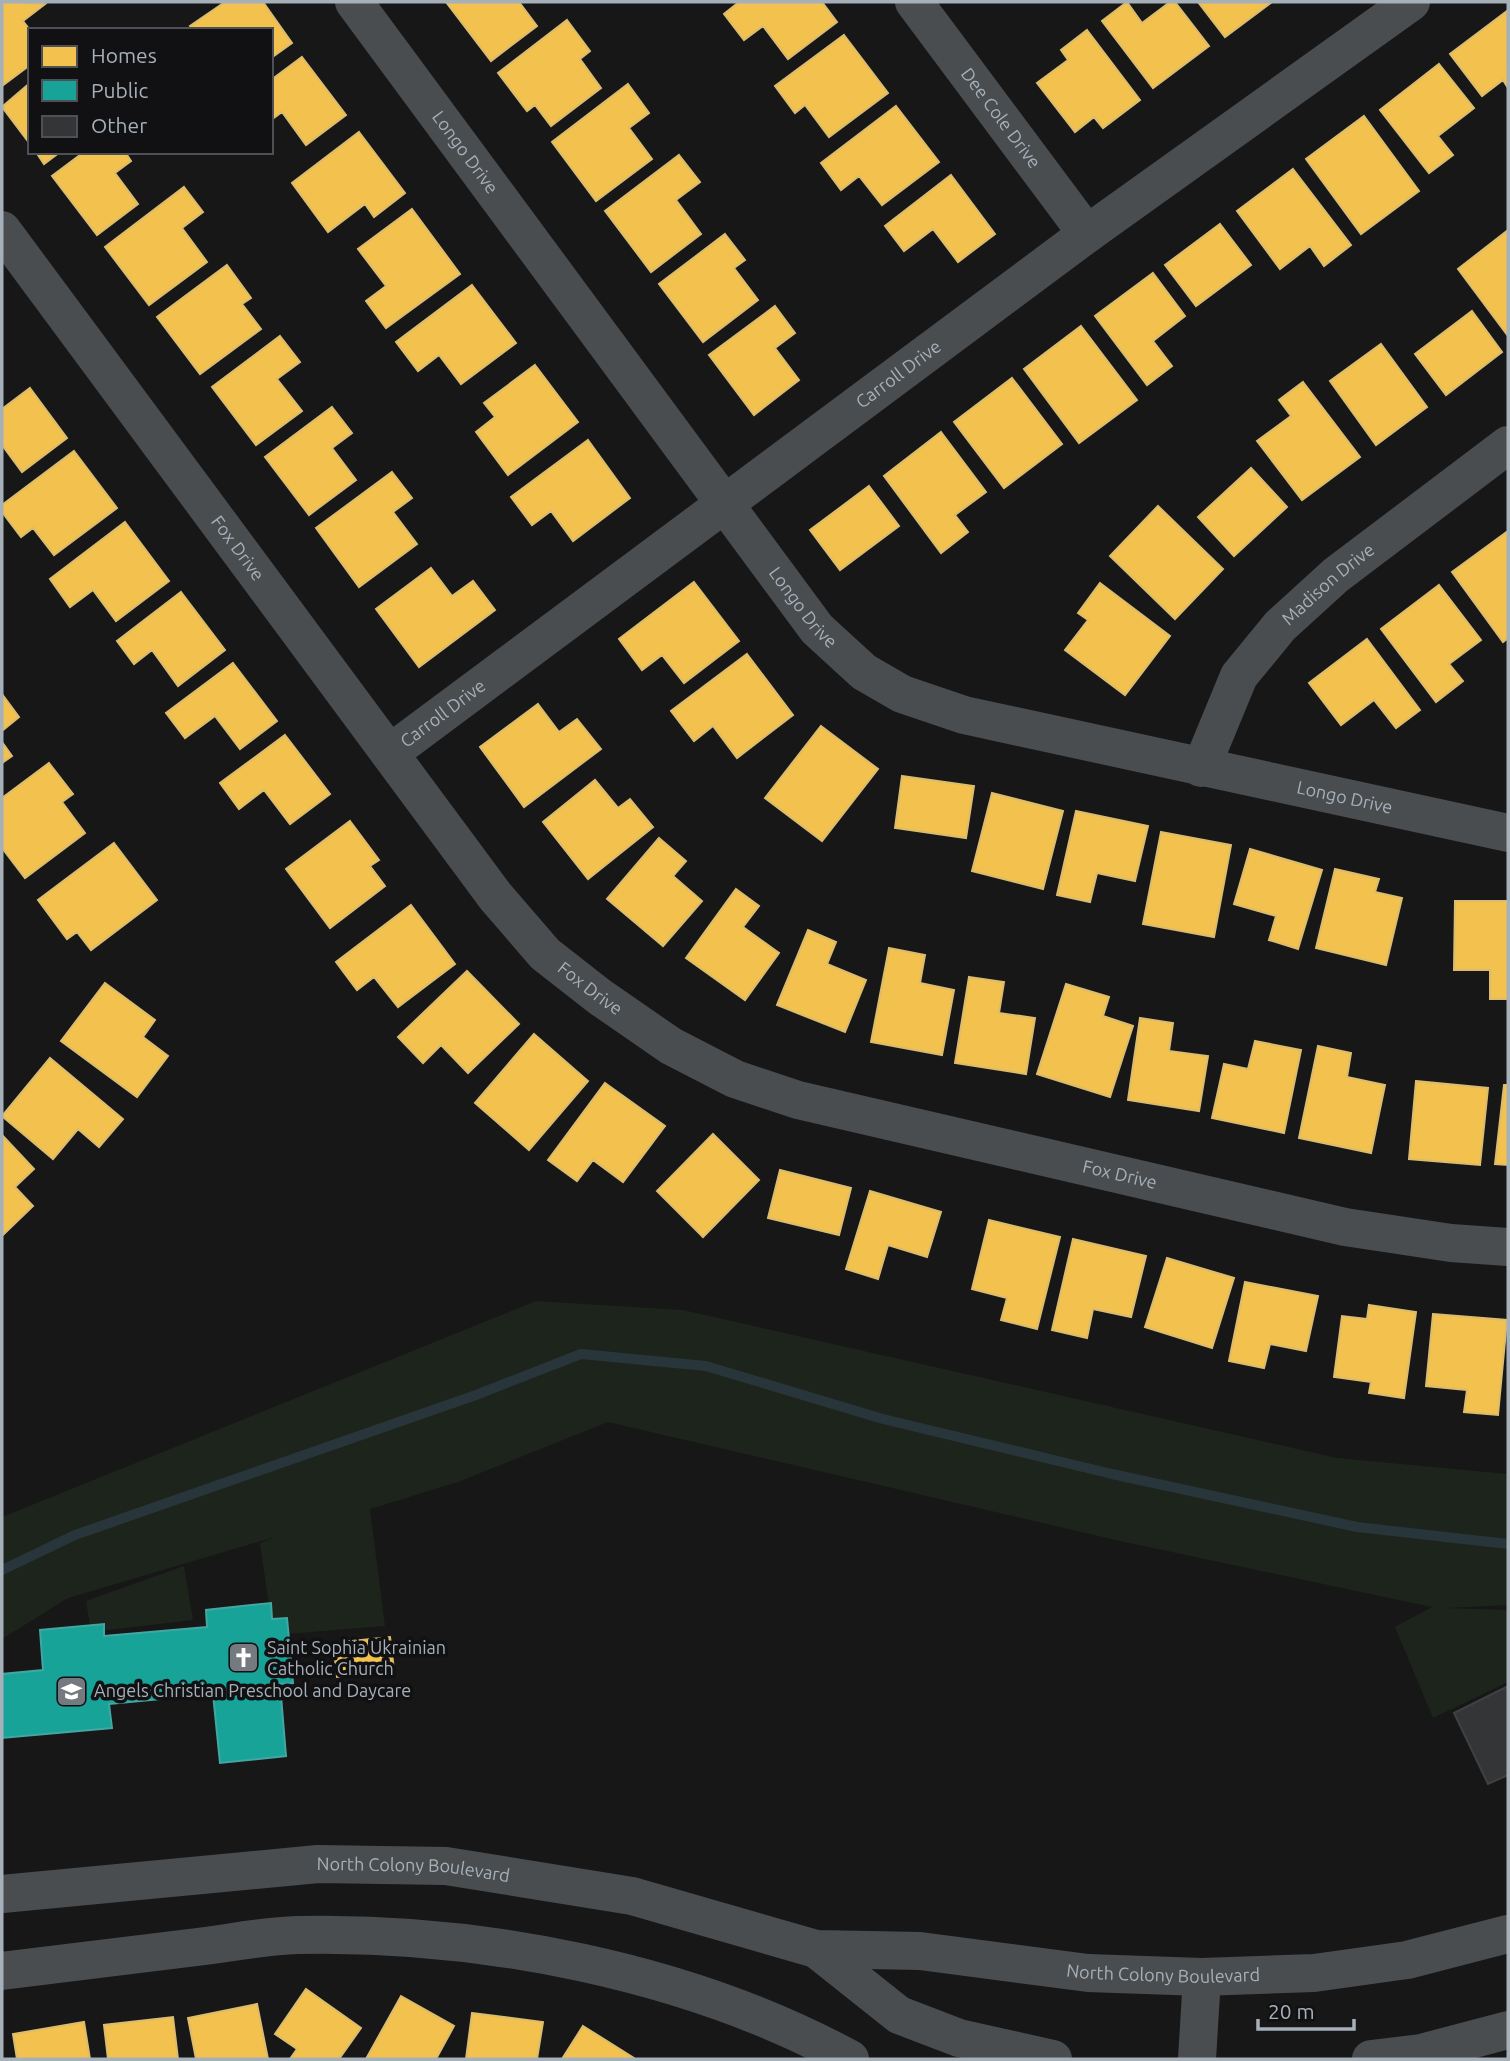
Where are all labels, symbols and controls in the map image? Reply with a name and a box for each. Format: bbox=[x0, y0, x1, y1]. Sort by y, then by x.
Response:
legend bbox=[28, 28, 273, 154]
text: Homes bbox=[91, 43, 157, 67]
street label: Dee Cole Drive bbox=[958, 64, 1045, 172]
text: Public bbox=[91, 78, 148, 102]
street label: Longo Drive bbox=[429, 107, 503, 197]
text: Other bbox=[91, 113, 147, 137]
street label: Carroll Drive bbox=[852, 335, 944, 412]
street label: Fox Drive bbox=[208, 511, 269, 584]
street label: Madison Drive bbox=[1277, 539, 1378, 628]
street label: Longo Drive bbox=[766, 563, 842, 651]
street label: Carroll Drive bbox=[396, 675, 489, 751]
street label: Longo Drive bbox=[1295, 776, 1395, 817]
street label: Fox Drive bbox=[554, 957, 627, 1018]
street label: Fox Drive bbox=[1081, 1155, 1159, 1192]
place label: Saint Sophia Ukrainian Catholic Church bbox=[267, 1637, 446, 1678]
church icon: Saint Sophia Ukrainian Catholic Church bbox=[227, 1641, 261, 1675]
school or university icon: Angels Christian Preschool and Daycare bbox=[54, 1674, 88, 1708]
place label: Angels Christian Preschool and Daycare bbox=[94, 1680, 411, 1700]
street label: North Colony Boulevard bbox=[317, 1853, 511, 1885]
street label: North Colony Boulevard bbox=[1065, 1959, 1260, 1986]
scale bar bbox=[1258, 1988, 1354, 2032]
text: 20 m bbox=[1268, 1999, 1315, 2023]

